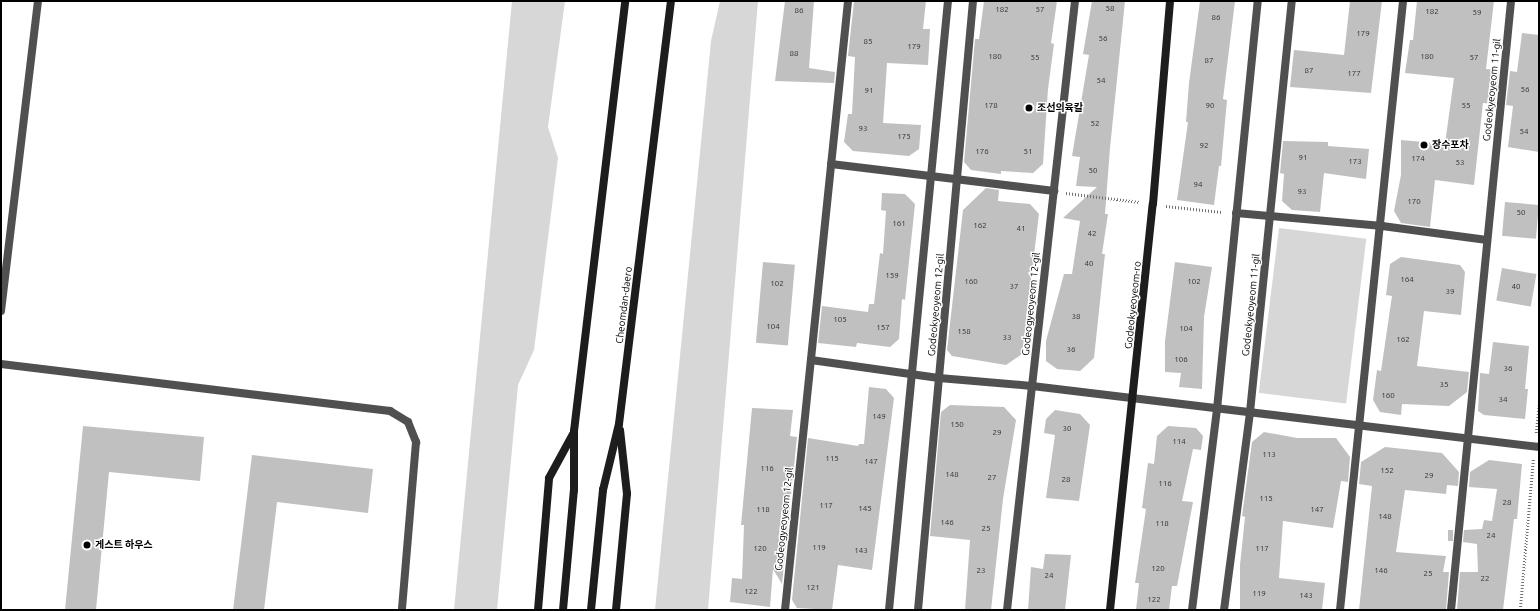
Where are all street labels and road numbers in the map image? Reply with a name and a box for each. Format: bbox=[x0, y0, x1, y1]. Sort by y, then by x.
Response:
street label: Godeokyeoyeom 11-gil bbox=[1481, 38, 1503, 142]
street label: Godeogyeoyeom 12-gil bbox=[1020, 252, 1042, 356]
street label: Godeokyeoyeom 12-gil bbox=[926, 253, 946, 357]
street label: Godeokyeoyeom 11-gil bbox=[1240, 253, 1262, 357]
street label: Godeokyeoyeom-ro bbox=[1122, 260, 1144, 350]
street label: Cheomdan-daero bbox=[613, 266, 635, 344]
street label: Godeogyeoyeom 12-gil bbox=[773, 467, 795, 571]

